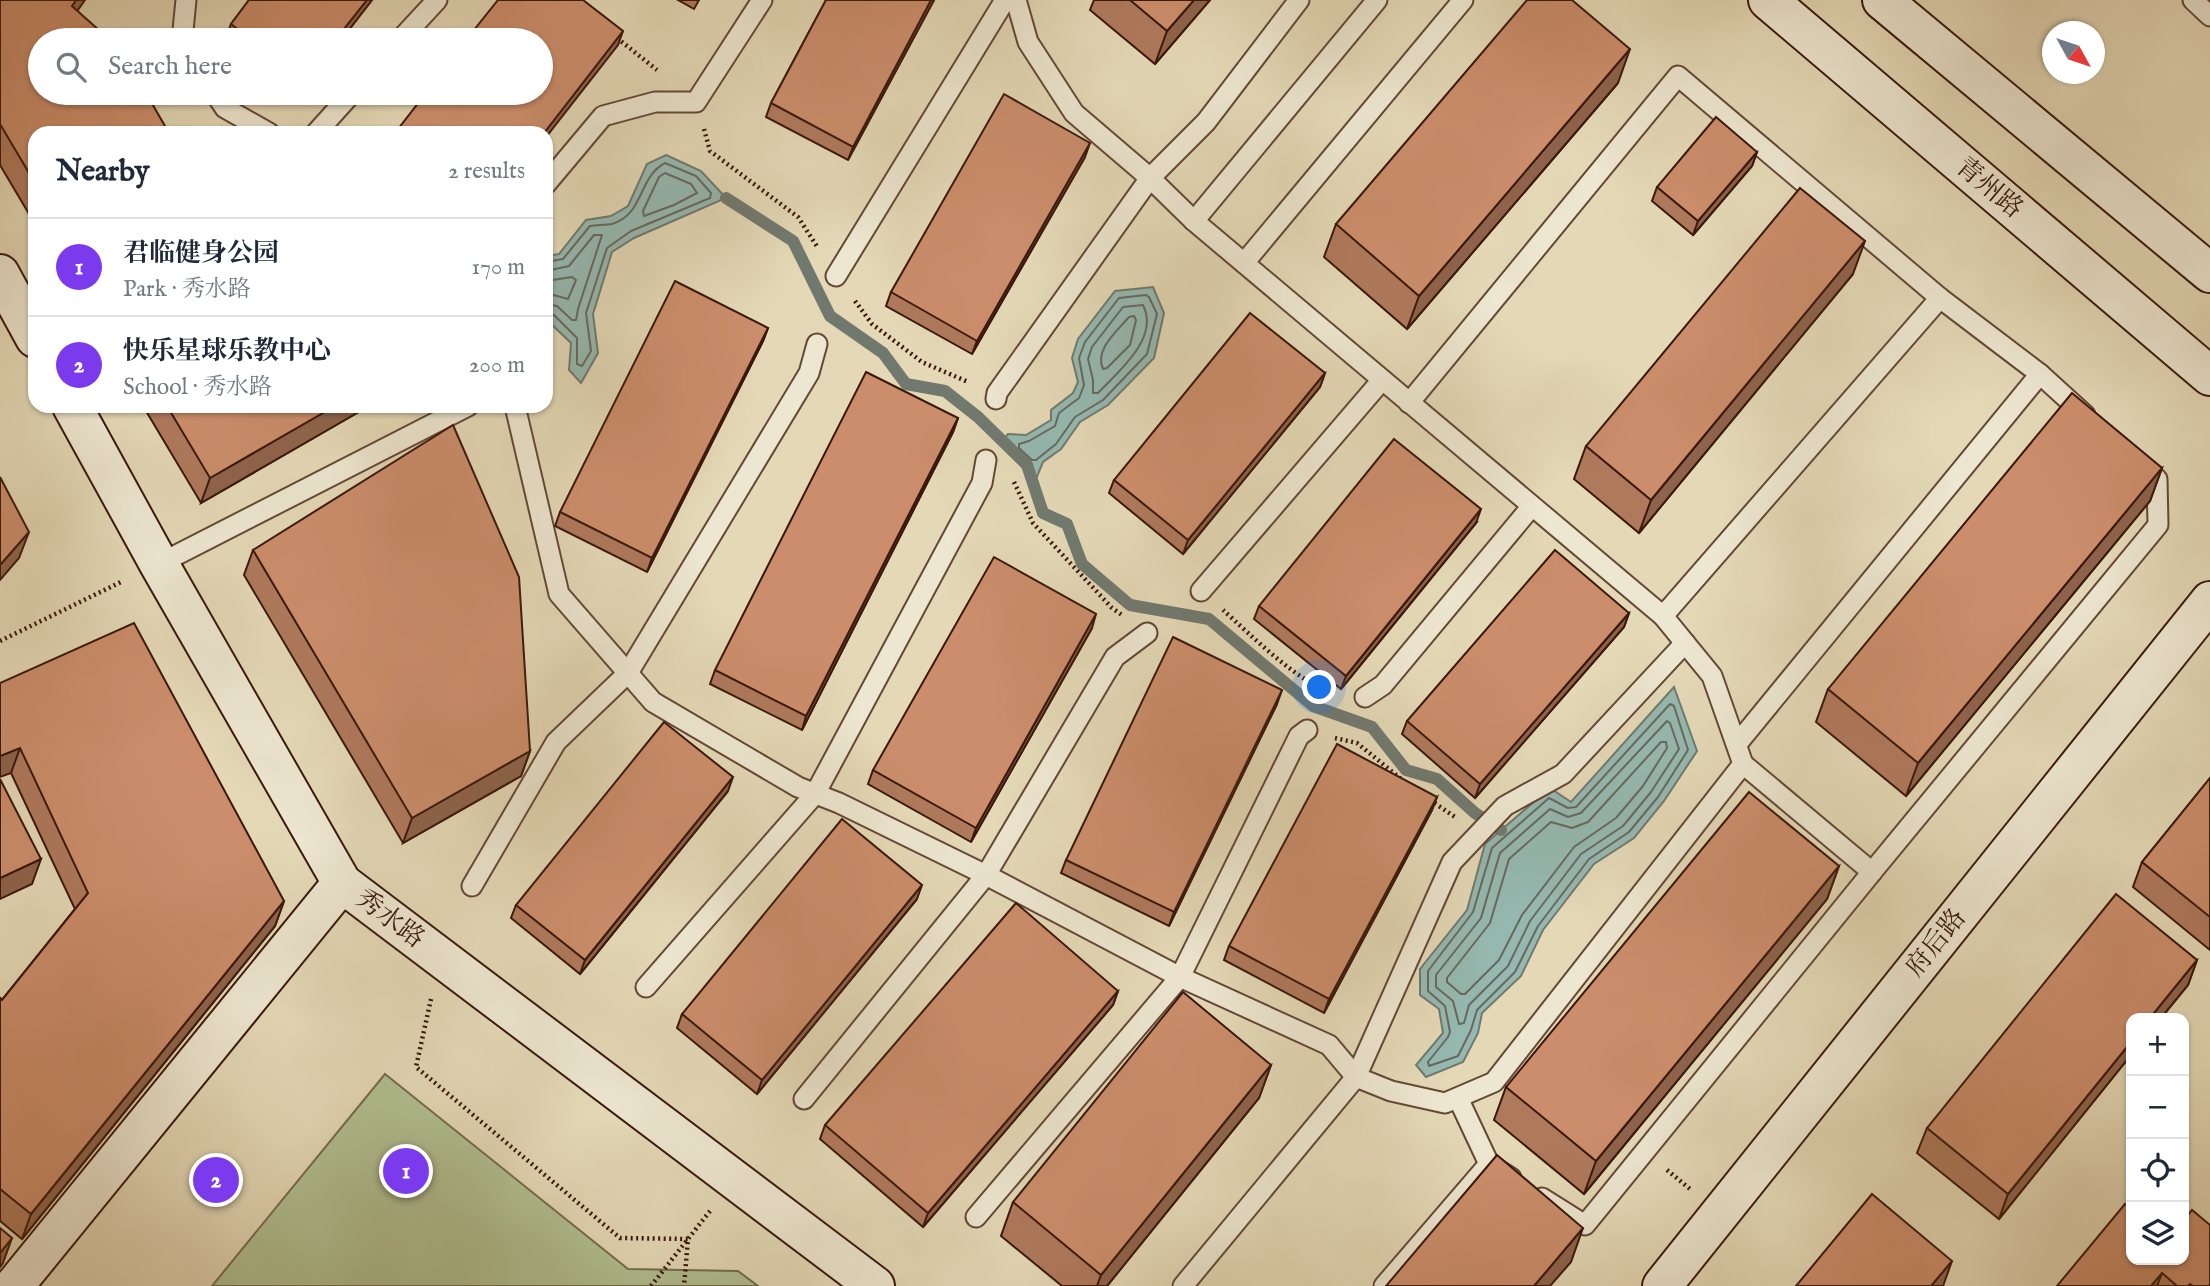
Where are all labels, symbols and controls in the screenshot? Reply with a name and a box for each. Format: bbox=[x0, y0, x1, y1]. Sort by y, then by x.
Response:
north arrow bbox=[2042, 21, 2105, 84]
search box bbox=[28, 28, 553, 105]
icon: search bbox=[52, 48, 90, 86]
text: Search here bbox=[108, 50, 232, 83]
street label: 青州路 bbox=[1949, 150, 2029, 226]
text: Nearby bbox=[56, 153, 149, 191]
text: 2 results bbox=[448, 157, 525, 186]
text: 君临健身公园 bbox=[123, 237, 279, 270]
text: 1 bbox=[75, 253, 83, 282]
text: 170 m bbox=[472, 253, 525, 282]
text: Park · 秀水路 bbox=[123, 275, 251, 304]
text: 快乐星球乐教中心 bbox=[123, 335, 331, 368]
text: 2 bbox=[74, 351, 84, 380]
text: 200 m bbox=[469, 351, 525, 380]
text: School · 秀水路 bbox=[123, 373, 272, 402]
your location bbox=[1302, 670, 1336, 704]
street label: 秀水路 bbox=[349, 882, 431, 956]
street label: 府后路 bbox=[1899, 902, 1973, 984]
map controls bbox=[2126, 1013, 2189, 1265]
button: + bbox=[2126, 1013, 2189, 1076]
button: − bbox=[2126, 1076, 2189, 1139]
button: locate bbox=[2126, 1139, 2189, 1202]
pin: 1 bbox=[383, 1145, 429, 1197]
pin: 2 bbox=[193, 1154, 239, 1206]
button: layers bbox=[2126, 1202, 2189, 1265]

